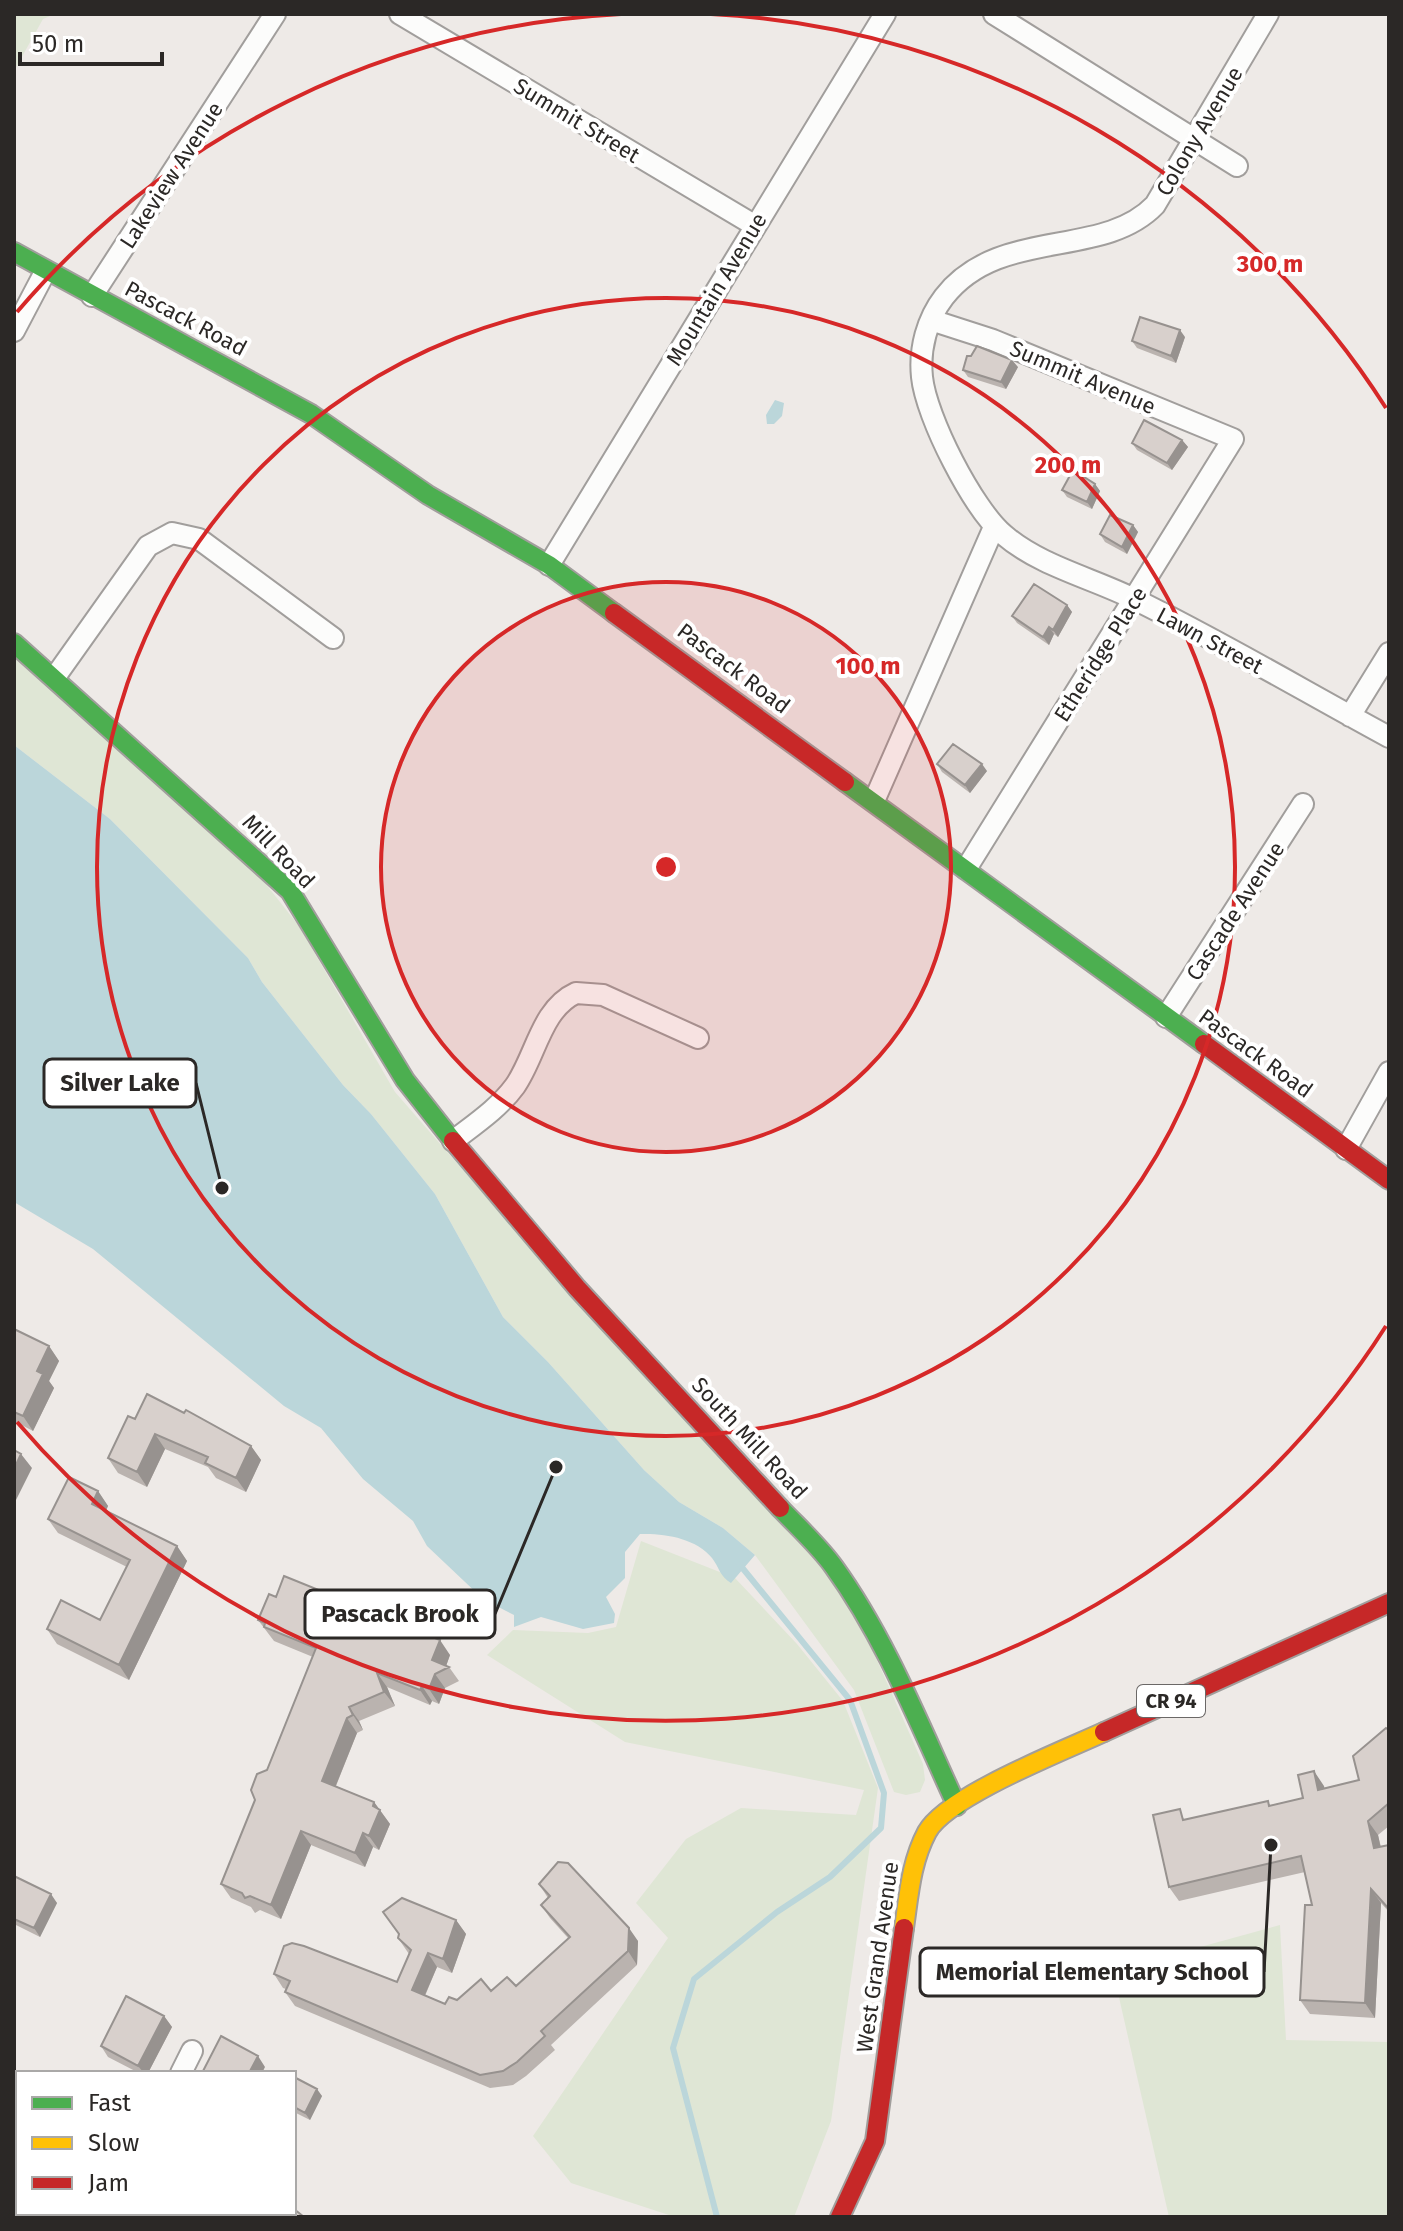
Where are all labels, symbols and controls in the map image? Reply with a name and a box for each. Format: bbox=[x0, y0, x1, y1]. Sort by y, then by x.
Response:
scale bar bbox=[20, 16, 162, 66]
text: 50 m bbox=[32, 30, 84, 58]
street label: Colony Avenue bbox=[1150, 62, 1249, 201]
street label: Summit Street bbox=[509, 72, 645, 169]
street label: Lakeview Avenue bbox=[114, 97, 229, 254]
street label: Mountain Avenue bbox=[660, 208, 773, 371]
text: 300 m bbox=[1236, 250, 1303, 278]
street label: Pascack Road bbox=[120, 275, 251, 362]
street label: Summit Avenue bbox=[1006, 335, 1160, 420]
text: 200 m bbox=[1035, 451, 1101, 479]
street label: Etheridge Place bbox=[1048, 582, 1153, 727]
street label: Lawn Street bbox=[1152, 601, 1268, 680]
street label: Pascack Road bbox=[672, 617, 795, 720]
text: 100 m bbox=[835, 652, 901, 680]
street label: Mill Road bbox=[237, 809, 321, 894]
street label: Cascade Avenue bbox=[1180, 837, 1290, 986]
centre of rings bbox=[652, 853, 680, 881]
street label: Pascack Road bbox=[1193, 1003, 1318, 1104]
callout: Silver Lake bbox=[44, 1059, 196, 1107]
text: Silver Lake bbox=[60, 1069, 180, 1097]
street label: South Mill Road bbox=[686, 1372, 813, 1505]
callout: Pascack Brook bbox=[305, 1590, 495, 1638]
text: Pascack Brook bbox=[321, 1600, 479, 1628]
road number: CR 94 bbox=[1137, 1685, 1205, 1717]
street label: West Grand Avenue bbox=[851, 1860, 904, 2054]
callout: Memorial Elementary School bbox=[920, 1948, 1264, 1996]
text: Memorial Elementary School bbox=[936, 1958, 1249, 1986]
legend bbox=[16, 2071, 296, 2215]
text: Fast bbox=[88, 2089, 131, 2117]
text: Slow bbox=[88, 2129, 139, 2157]
text: Jam bbox=[88, 2169, 129, 2197]

